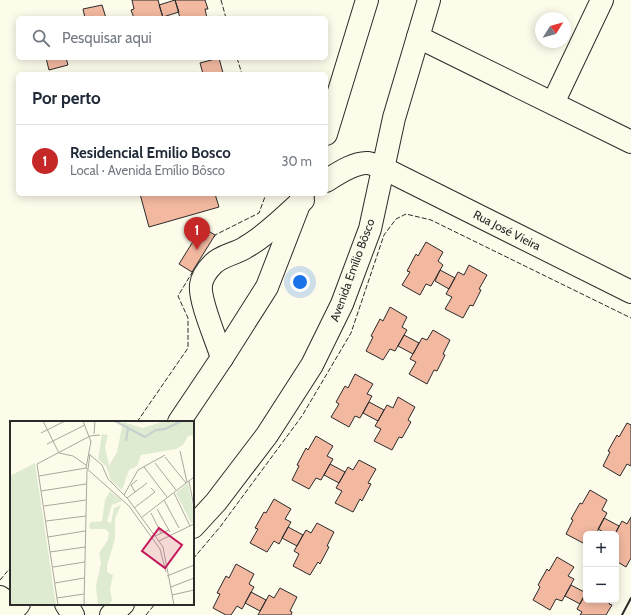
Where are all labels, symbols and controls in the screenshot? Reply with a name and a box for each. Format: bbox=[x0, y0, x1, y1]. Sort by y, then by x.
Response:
north arrow bbox=[535, 12, 571, 48]
search box bbox=[16, 16, 328, 60]
icon: search bbox=[30, 27, 52, 49]
text: Pesquisar aqui bbox=[62, 29, 152, 47]
text: Por perto bbox=[32, 88, 101, 108]
text: Residencial Emilio Bosco bbox=[70, 144, 231, 162]
text: 1 bbox=[43, 153, 47, 169]
text: 30 m bbox=[282, 153, 312, 169]
text: Local · Avenida Emílio Bôsco bbox=[70, 162, 225, 178]
street label: Rua José Vieira bbox=[471, 207, 543, 254]
street label: Avenida Emílio Bôsco bbox=[326, 216, 378, 323]
pin: 1 bbox=[184, 217, 210, 250]
your location bbox=[290, 272, 310, 292]
inset map bbox=[10, 421, 194, 605]
map controls bbox=[583, 531, 619, 603]
button: + bbox=[583, 531, 619, 567]
button: − bbox=[583, 567, 619, 603]

